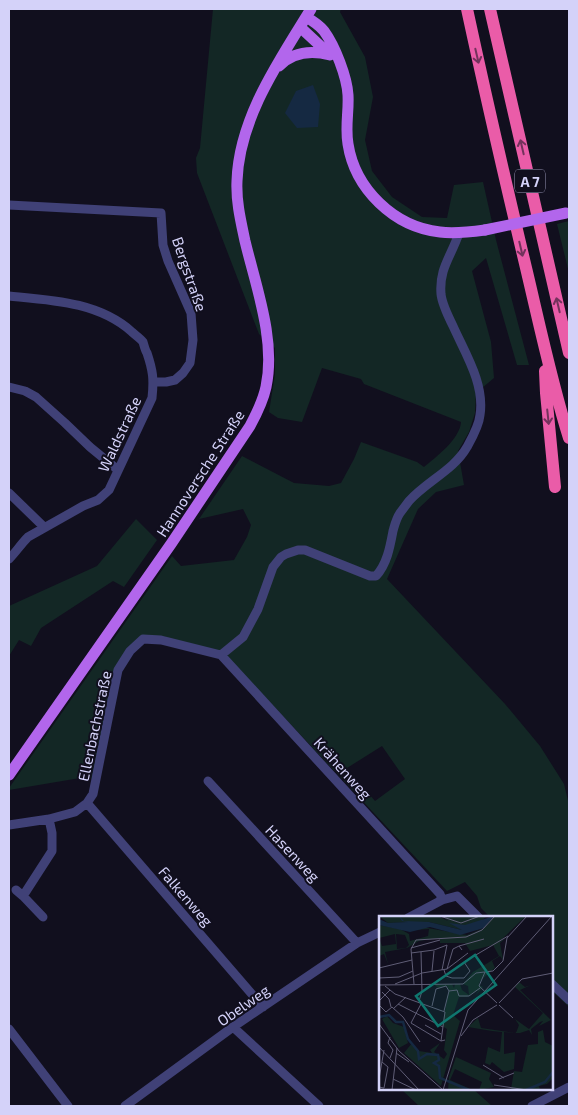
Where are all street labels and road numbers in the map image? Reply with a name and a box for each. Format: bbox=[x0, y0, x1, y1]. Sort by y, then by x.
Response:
road number: A 7 bbox=[515, 170, 545, 192]
street label: Bergstraße bbox=[169, 234, 211, 314]
street label: Waldstraße bbox=[94, 393, 144, 475]
street label: Hannoversche Straße bbox=[152, 406, 248, 540]
street label: Ellenbachstraße bbox=[73, 669, 115, 783]
street label: Krähenweg bbox=[310, 733, 376, 803]
street label: Hasenweg bbox=[262, 821, 324, 886]
street label: Falkenweg bbox=[155, 862, 217, 930]
street label: Obelweg bbox=[213, 980, 273, 1029]

